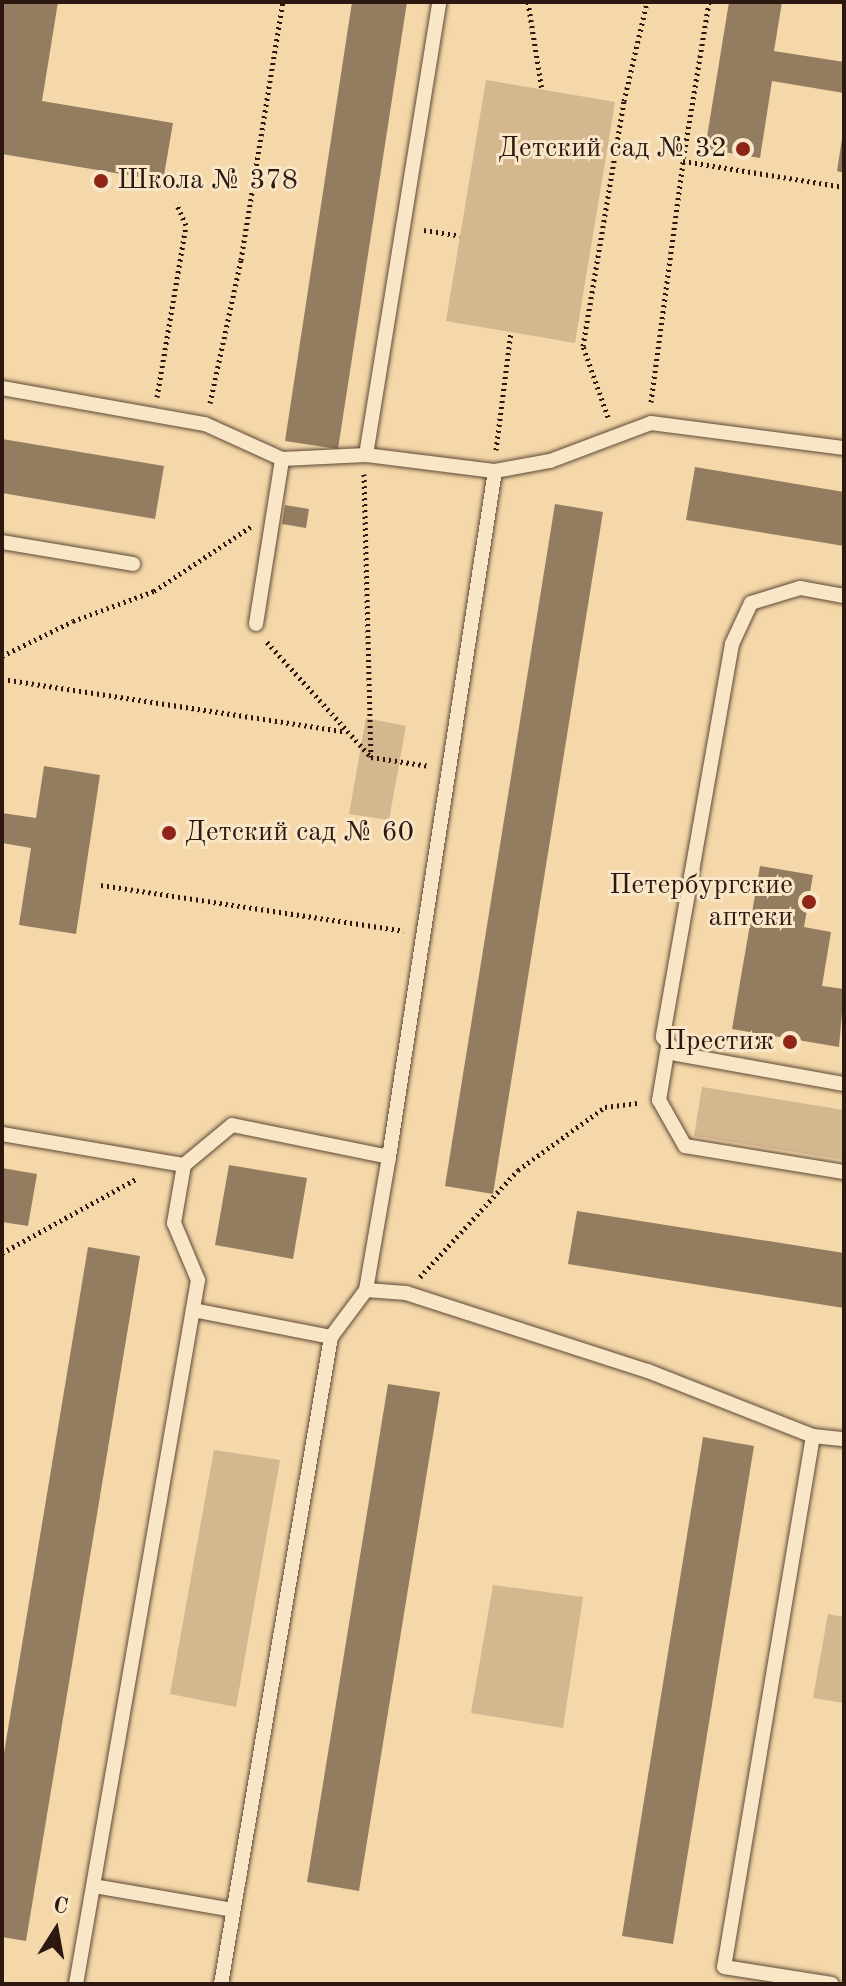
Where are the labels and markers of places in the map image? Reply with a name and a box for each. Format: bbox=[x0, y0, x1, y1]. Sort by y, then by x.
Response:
place label: Детский сад № 32 bbox=[498, 132, 727, 166]
marker: Детский сад № 32 bbox=[734, 140, 752, 158]
place label: Школа № 378 bbox=[117, 164, 298, 198]
marker: Школа № 378 bbox=[92, 172, 110, 190]
place label: Детский сад № 60 bbox=[185, 816, 414, 850]
marker: Детский сад № 60 bbox=[160, 824, 178, 842]
place label: Петербургские аптеки bbox=[609, 869, 793, 935]
marker: Петербургские аптеки bbox=[800, 893, 818, 911]
place label: Престиж bbox=[664, 1025, 774, 1059]
marker: Престиж bbox=[781, 1033, 799, 1051]

